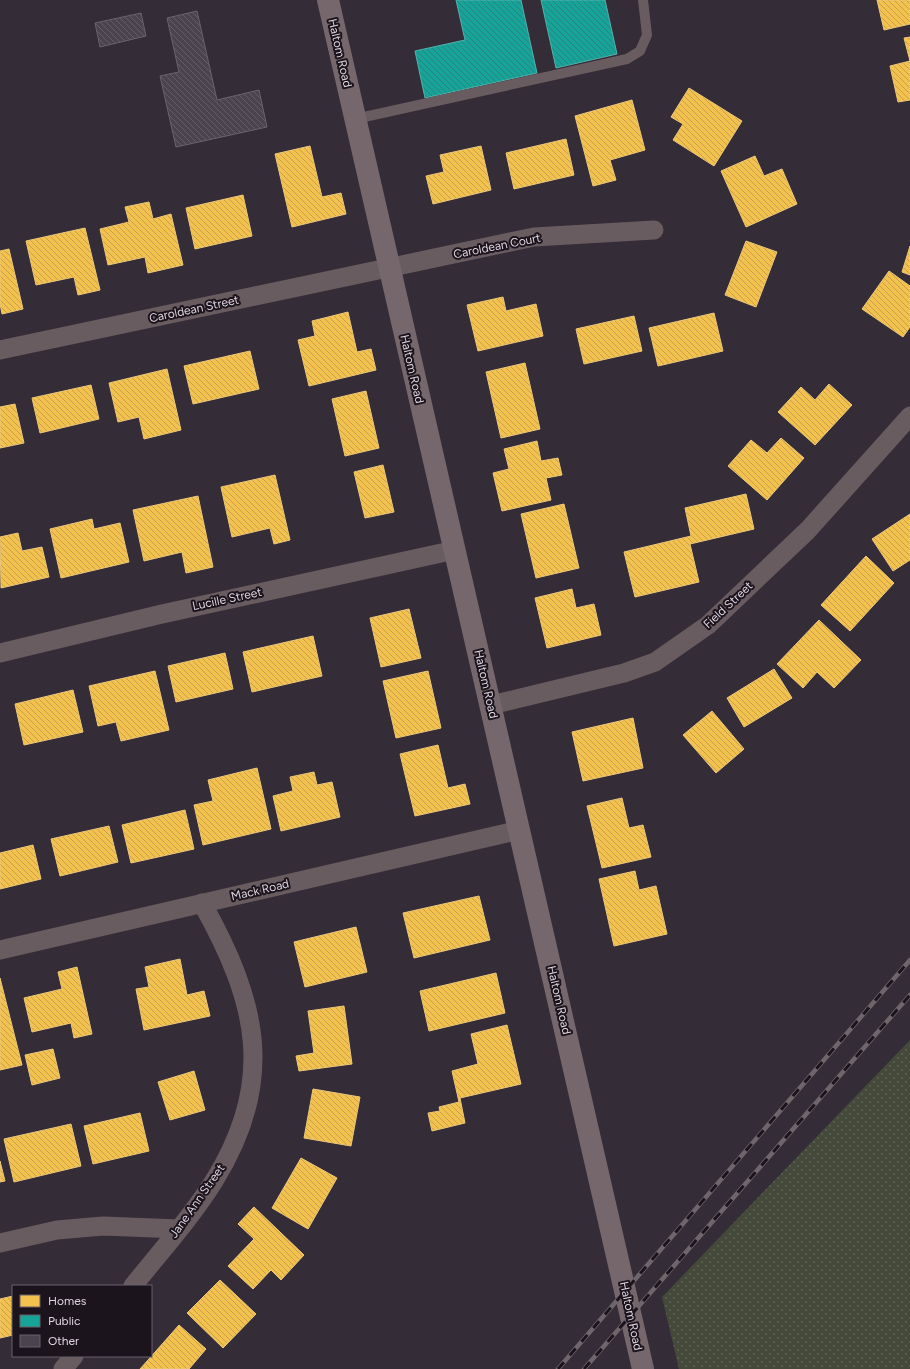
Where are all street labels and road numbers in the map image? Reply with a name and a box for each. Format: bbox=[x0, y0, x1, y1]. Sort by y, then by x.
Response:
street label: Haltom Road bbox=[325, 17, 355, 89]
street label: Caroldean Court bbox=[452, 231, 542, 261]
street label: Caroldean Street bbox=[148, 293, 241, 325]
street label: Haltom Road bbox=[397, 333, 427, 405]
street label: Field Street bbox=[701, 578, 756, 631]
street label: Lucille Street bbox=[191, 585, 263, 613]
street label: Haltom Road bbox=[471, 648, 501, 720]
street label: Mack Road bbox=[230, 877, 290, 903]
street label: Haltom Road bbox=[544, 964, 574, 1036]
street label: Jane Ann Street bbox=[166, 1161, 228, 1240]
street label: Haltom Road bbox=[617, 1280, 645, 1352]

